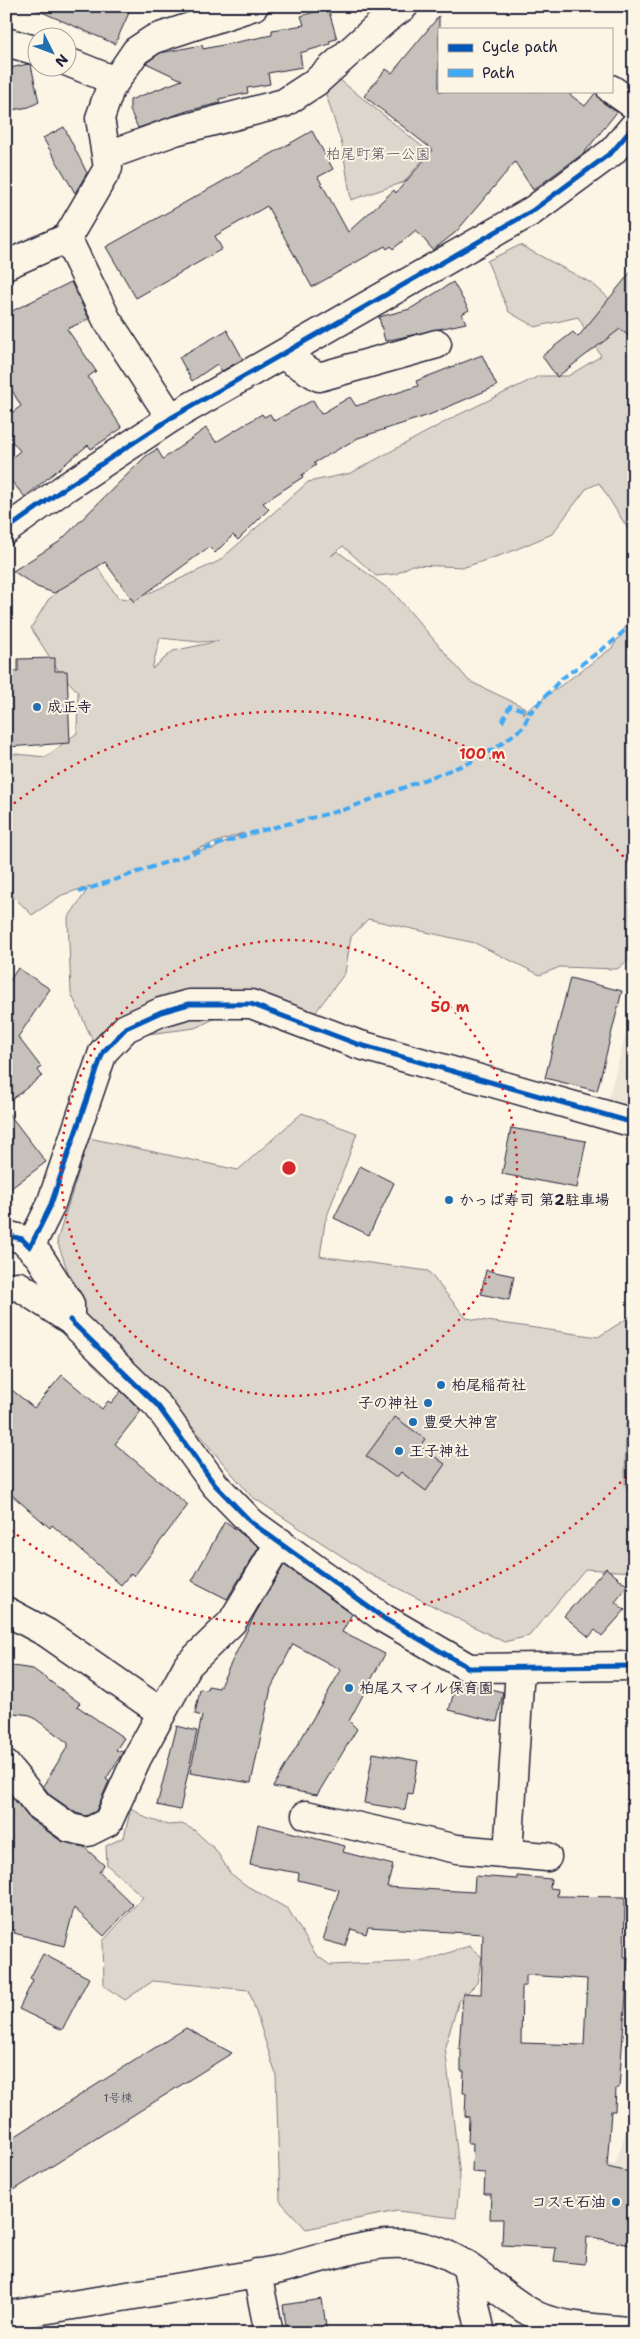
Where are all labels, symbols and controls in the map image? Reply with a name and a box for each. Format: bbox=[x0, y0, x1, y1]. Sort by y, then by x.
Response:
north arrow bbox=[28, 28, 78, 78]
legend bbox=[438, 28, 612, 92]
text: Cycle path bbox=[482, 37, 558, 57]
text: N bbox=[51, 51, 72, 71]
text: Path bbox=[482, 63, 515, 83]
park label: 柏尾町第一公園 bbox=[325, 144, 431, 164]
place label: 成正寺 bbox=[47, 697, 92, 717]
marker: 成正寺 bbox=[31, 701, 43, 713]
text: 100 m bbox=[459, 744, 505, 764]
text: 50 m bbox=[431, 997, 470, 1017]
centre of rings bbox=[280, 1159, 298, 1177]
place label: かっぱ寿司 第2駐車場 bbox=[459, 1190, 610, 1210]
marker: かっぱ寿司 第2駐車場 bbox=[443, 1194, 455, 1206]
place label: 柏尾稲荷社 bbox=[451, 1375, 526, 1395]
marker: 柏尾稲荷社 bbox=[435, 1379, 447, 1391]
place label: 子の神社 bbox=[358, 1393, 418, 1413]
marker: 子の神社 bbox=[422, 1397, 434, 1409]
place label: 豊受大神宮 bbox=[423, 1412, 498, 1432]
marker: 豊受大神宮 bbox=[407, 1416, 419, 1428]
place label: 王子神社 bbox=[409, 1441, 469, 1461]
marker: 王子神社 bbox=[393, 1445, 405, 1457]
place label: 柏尾スマイル保育園 bbox=[359, 1678, 493, 1698]
marker: 柏尾スマイル保育園 bbox=[343, 1682, 355, 1694]
house number: 1号棟 bbox=[103, 2090, 133, 2106]
place label: コスモ石油 bbox=[532, 2192, 606, 2212]
marker: コスモ石油 bbox=[610, 2196, 622, 2208]

